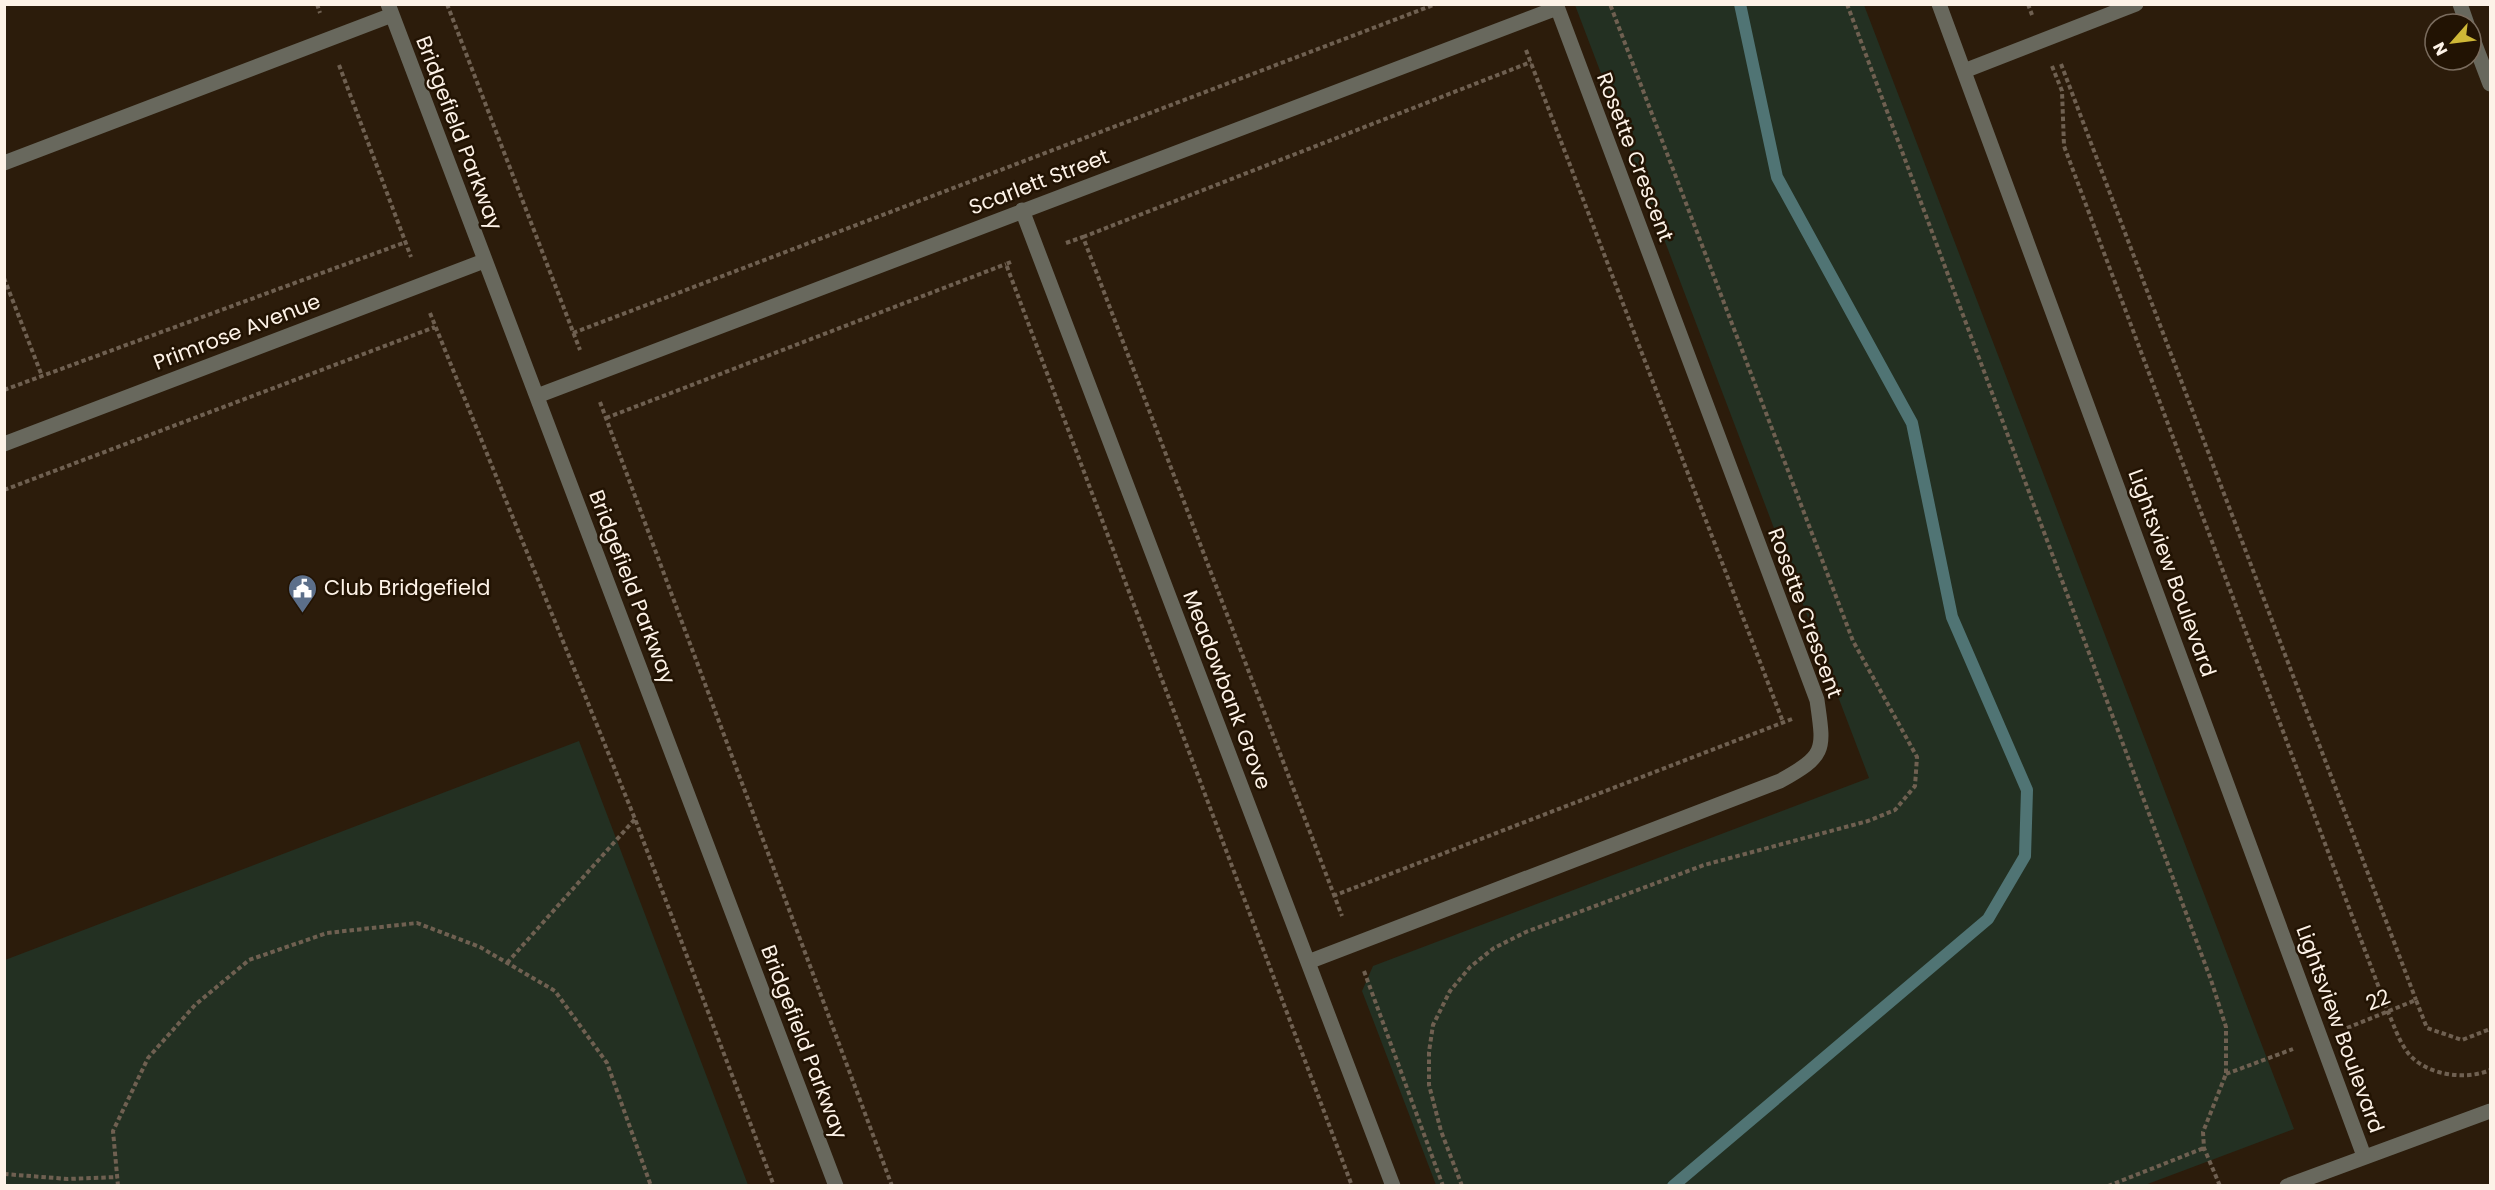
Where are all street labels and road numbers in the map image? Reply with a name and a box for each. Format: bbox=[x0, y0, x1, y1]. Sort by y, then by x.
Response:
street label: Bridgefield Parkway bbox=[409, 32, 510, 234]
street label: Rosette Crescent bbox=[1590, 68, 1681, 246]
street label: Scarlett Street bbox=[965, 142, 1113, 222]
street label: Primrose Avenue bbox=[149, 286, 324, 377]
street label: Lightsview Boulevard bbox=[2121, 465, 2224, 681]
street label: Bridgefield Parkway bbox=[582, 486, 683, 688]
street label: Rosette Crescent bbox=[1761, 524, 1850, 702]
street label: Meadowbank Grove bbox=[1176, 586, 1279, 793]
street label: Lightsview Boulevard bbox=[2289, 921, 2392, 1137]
street label: Bridgefield Parkway bbox=[754, 941, 855, 1143]
street label: 22 bbox=[2361, 982, 2394, 1018]

